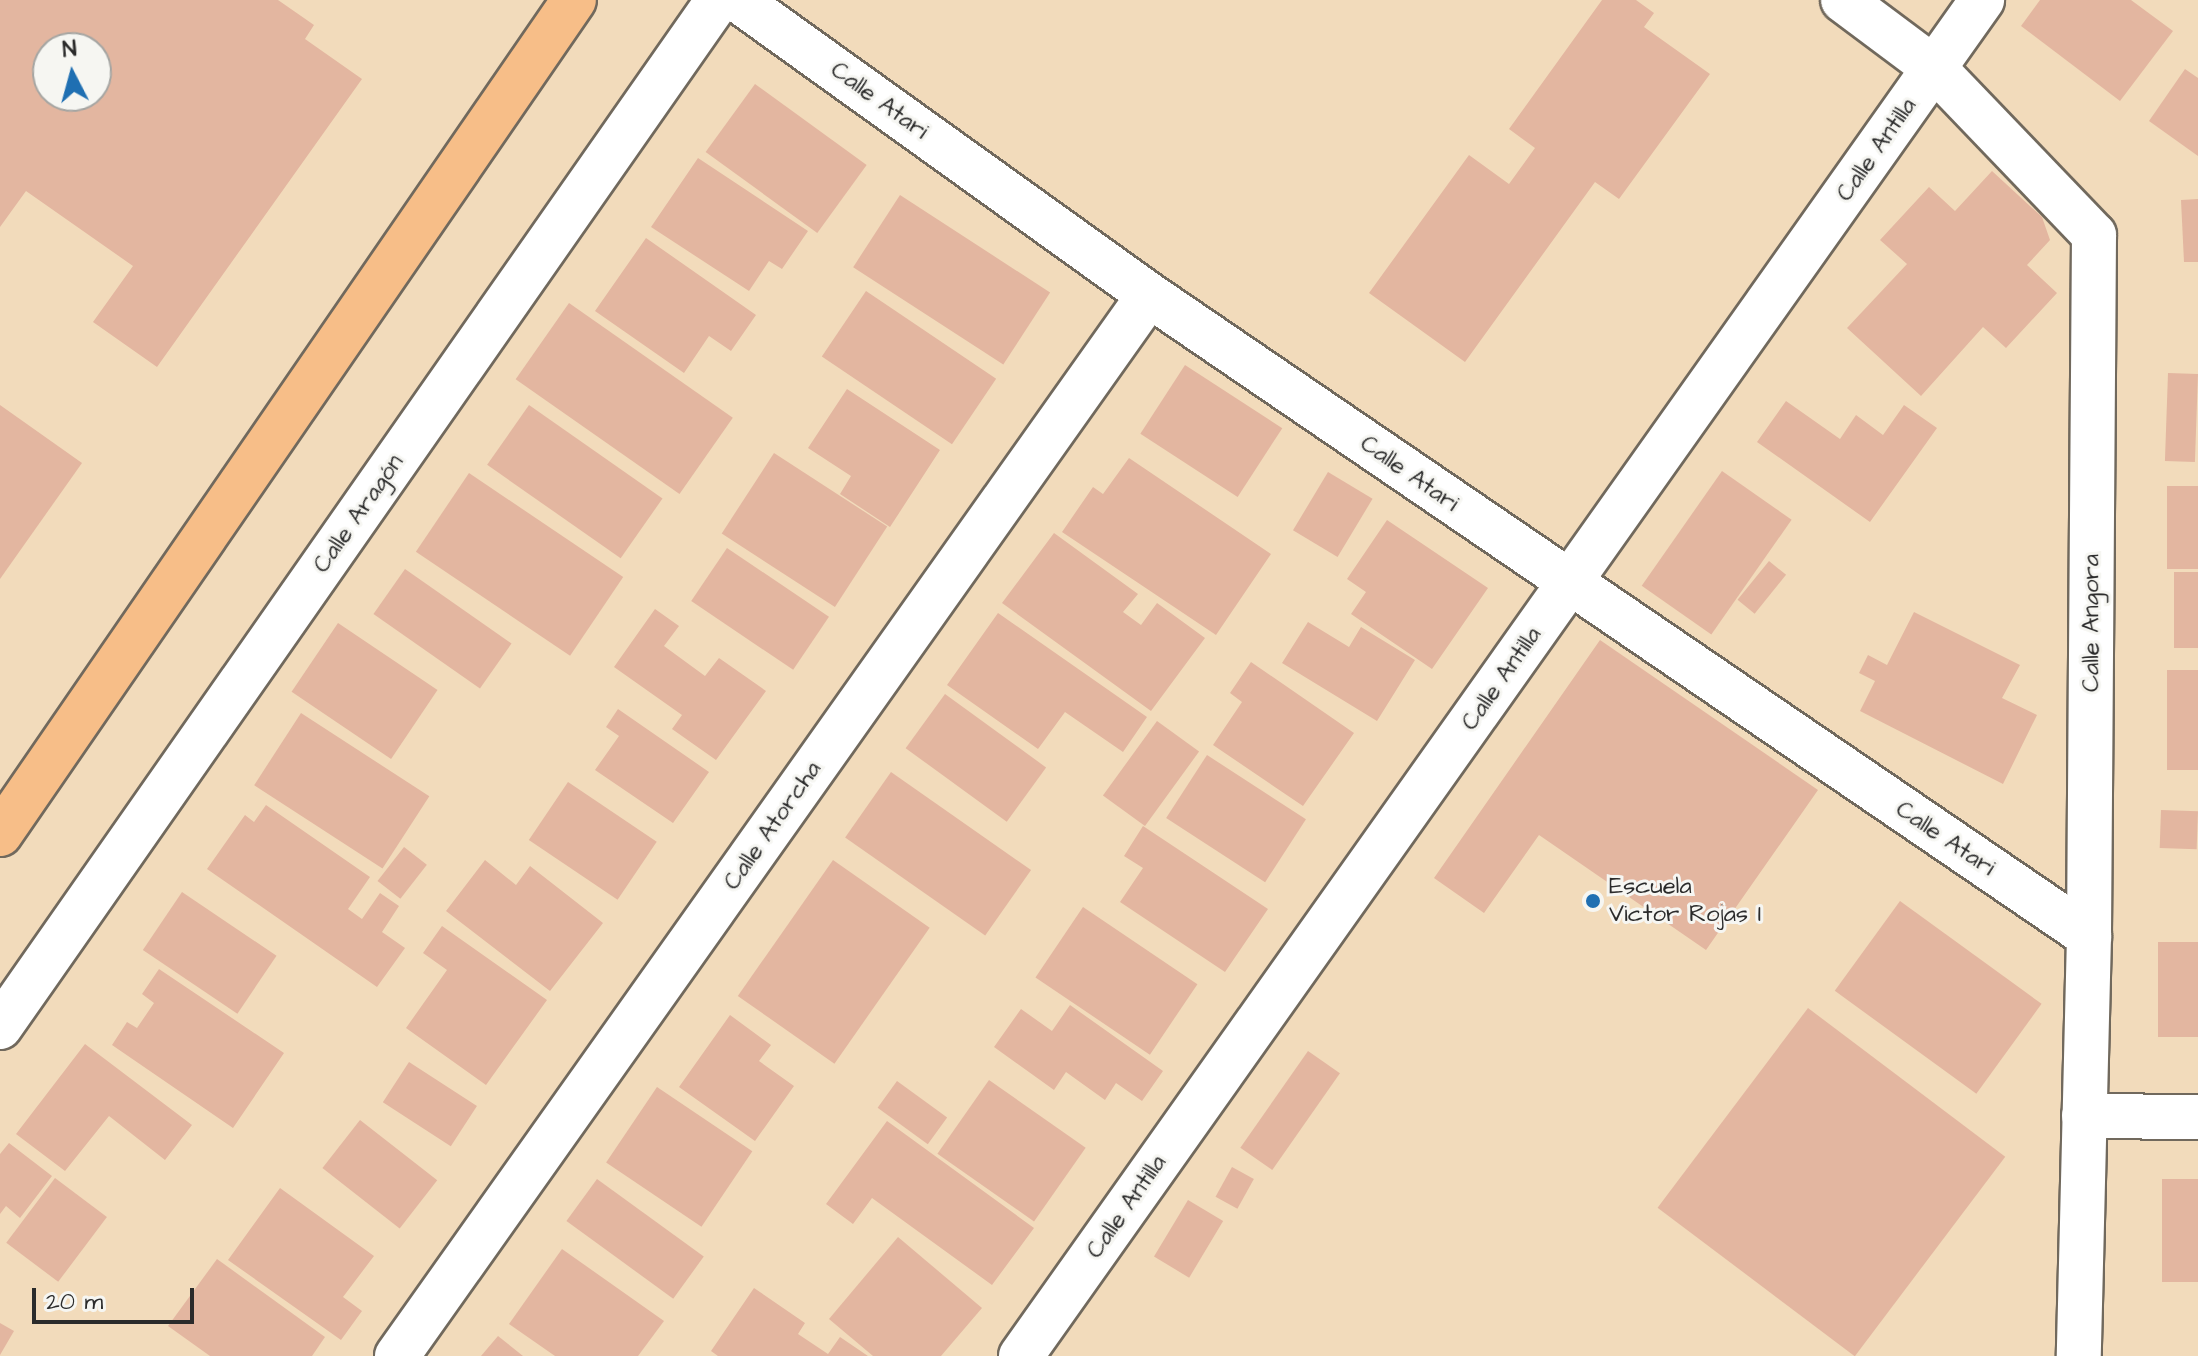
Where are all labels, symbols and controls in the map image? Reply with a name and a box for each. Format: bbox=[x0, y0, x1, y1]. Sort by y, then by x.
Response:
north arrow bbox=[32, 32, 112, 112]
text: N bbox=[61, 33, 78, 66]
street label: Calle Atari bbox=[825, 56, 933, 146]
street label: Calle Antilla bbox=[1831, 93, 1923, 207]
street label: Calle Atari bbox=[1354, 430, 1464, 518]
street label: Calle Aragón bbox=[308, 449, 410, 579]
street label: Calle Angora bbox=[2078, 554, 2106, 692]
street label: Calle Antilla bbox=[1456, 622, 1548, 736]
street label: Calle Atorcha bbox=[718, 756, 828, 896]
street label: Calle Atari bbox=[1890, 795, 2000, 883]
place label: Escuela Victor Rojas I bbox=[1609, 873, 1761, 929]
marker: Escuela Victor Rojas I bbox=[1584, 892, 1602, 910]
street label: Calle Antilla bbox=[1081, 1150, 1173, 1264]
scale bar bbox=[36, 1272, 198, 1322]
text: 20 m bbox=[46, 1285, 103, 1319]

